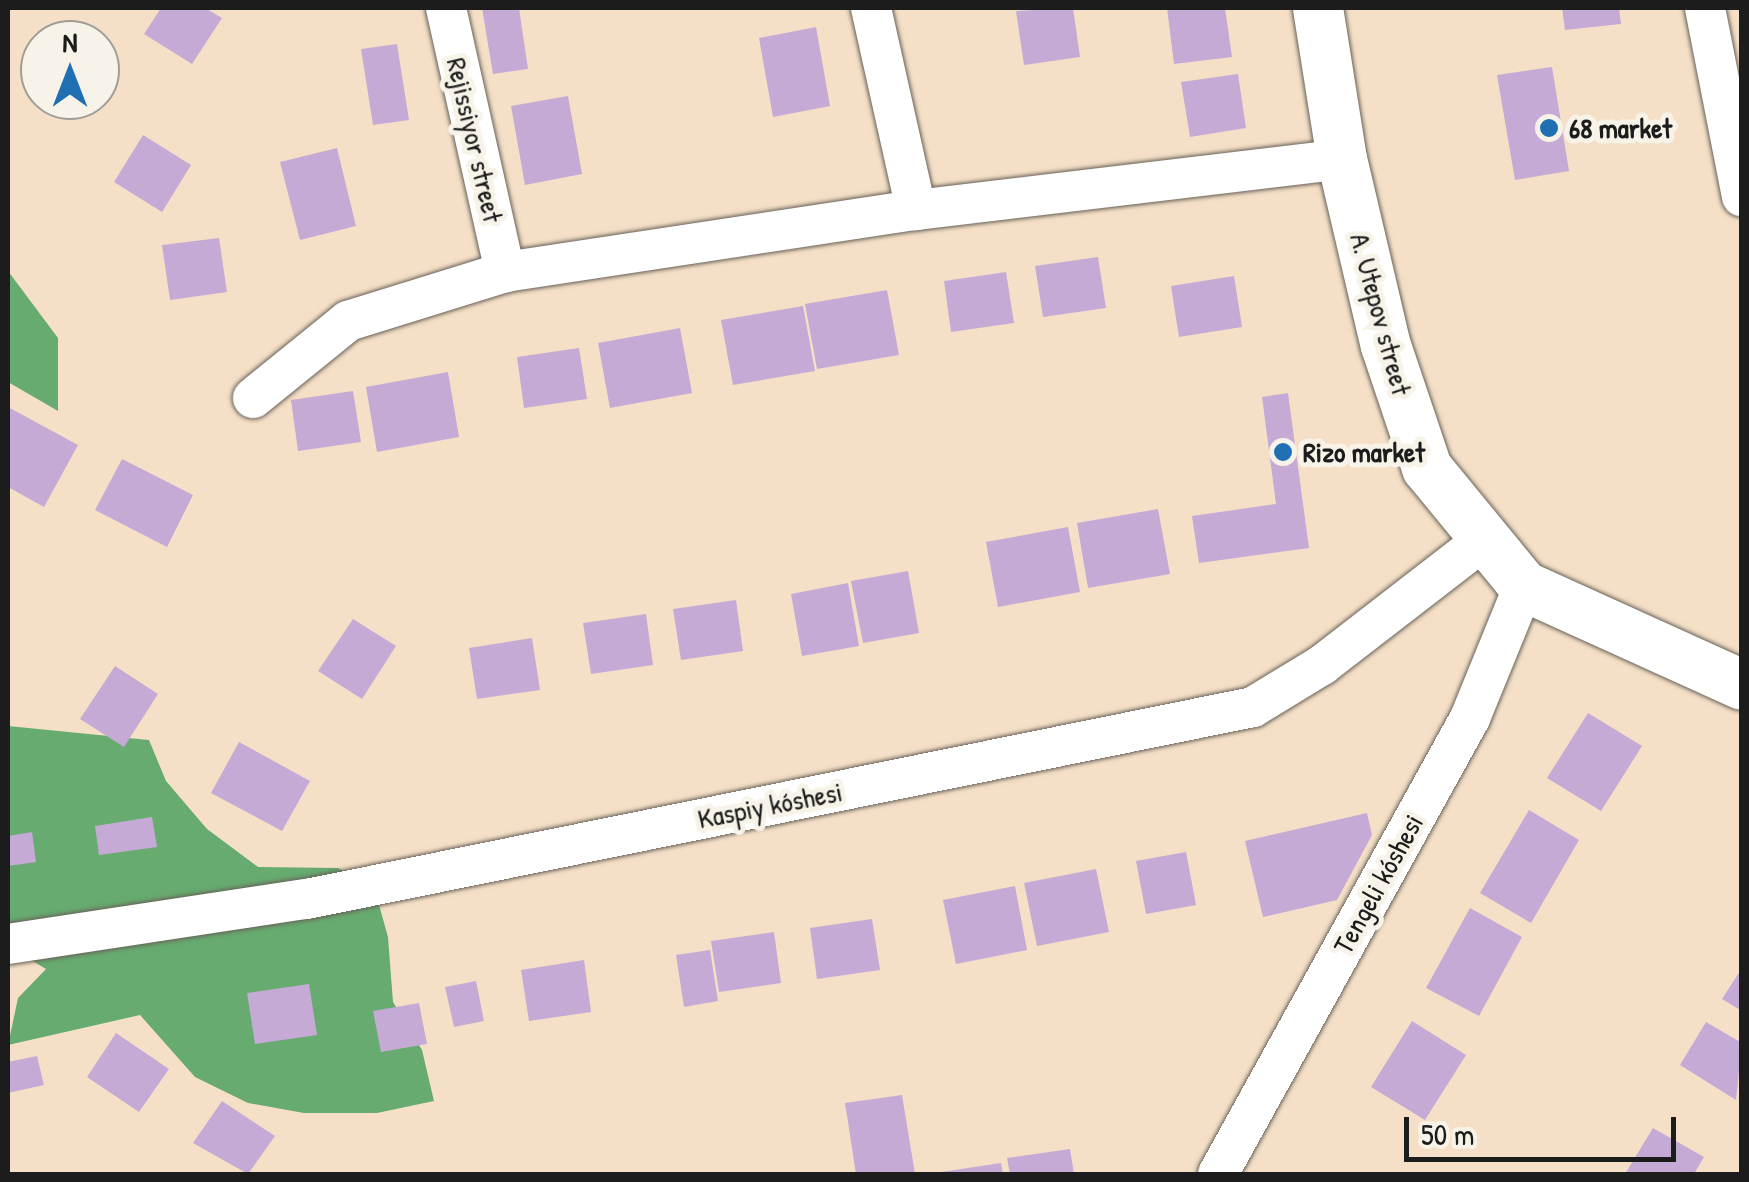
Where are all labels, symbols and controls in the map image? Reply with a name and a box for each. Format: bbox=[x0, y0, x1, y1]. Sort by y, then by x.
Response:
north arrow bbox=[20, 20, 120, 120]
text: N bbox=[63, 23, 77, 61]
street label: Rejissiyor street bbox=[440, 54, 510, 226]
place label: 68 market bbox=[1569, 111, 1672, 145]
marker: 68 market bbox=[1538, 117, 1560, 139]
street label: A. Utepov street bbox=[1343, 229, 1419, 399]
place label: Rizo market bbox=[1303, 435, 1425, 469]
marker: Rizo market bbox=[1272, 441, 1294, 463]
street label: Kaspiy kóshesi bbox=[695, 775, 845, 835]
street label: Tengeli kóshesi bbox=[1326, 808, 1430, 960]
scale bar bbox=[1409, 1097, 1682, 1159]
text: 50 m bbox=[1421, 1114, 1474, 1154]

